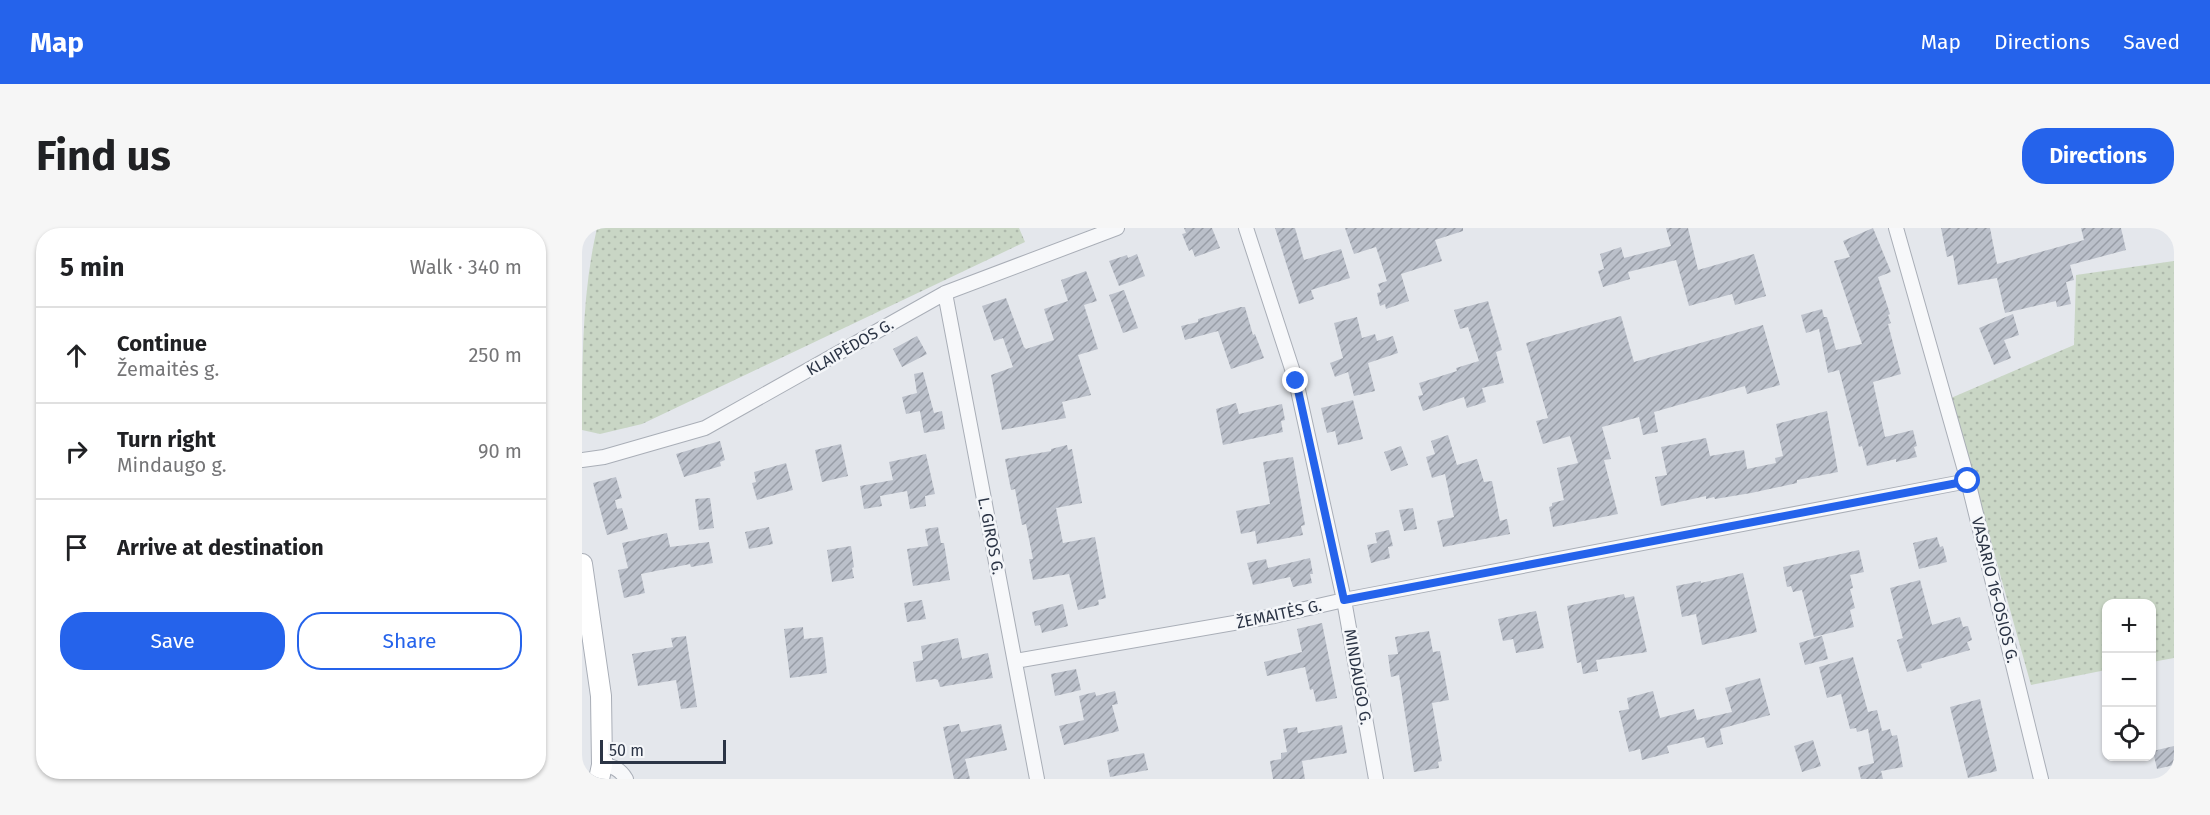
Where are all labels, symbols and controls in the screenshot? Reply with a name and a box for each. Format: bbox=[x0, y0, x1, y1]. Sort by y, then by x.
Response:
text: Map bbox=[30, 26, 84, 59]
text: Map bbox=[1921, 29, 1961, 55]
text: Directions bbox=[1994, 29, 2090, 55]
text: Saved bbox=[2123, 29, 2180, 55]
button: Directions bbox=[2022, 128, 2174, 184]
text: Find us bbox=[36, 131, 171, 181]
text: 5 min bbox=[60, 252, 124, 283]
text: Walk · 340 m bbox=[410, 255, 522, 279]
street label: KLAIPĖDOS G. bbox=[803, 313, 897, 380]
text: Continue bbox=[117, 330, 207, 357]
icon: ahead bbox=[60, 339, 93, 372]
text: 250 m bbox=[468, 343, 522, 367]
text: Žemaitės g. bbox=[117, 357, 219, 381]
route end bbox=[1282, 367, 1308, 393]
text: Turn right bbox=[117, 426, 216, 453]
icon: right bbox=[60, 435, 93, 468]
text: 90 m bbox=[478, 439, 522, 463]
text: Mindaugo g. bbox=[117, 453, 227, 477]
route start bbox=[1954, 467, 1980, 493]
street label: L. GIROS G. bbox=[974, 496, 1008, 576]
street label: VASARIO 16-OSIOS G. bbox=[1968, 515, 2022, 665]
icon: arrive bbox=[60, 531, 93, 564]
text: Arrive at destination bbox=[117, 534, 324, 561]
street label: ŽEMAITĖS G. bbox=[1234, 595, 1324, 632]
map controls bbox=[2102, 599, 2156, 761]
button: + bbox=[2102, 599, 2156, 653]
button: Save bbox=[60, 612, 285, 670]
button: Share bbox=[297, 612, 522, 670]
street label: MINDAUGO G. bbox=[1340, 627, 1376, 727]
button: − bbox=[2102, 653, 2156, 707]
button: locate bbox=[2102, 707, 2156, 761]
scale bar bbox=[600, 737, 726, 764]
text: 50 m bbox=[609, 741, 644, 760]

